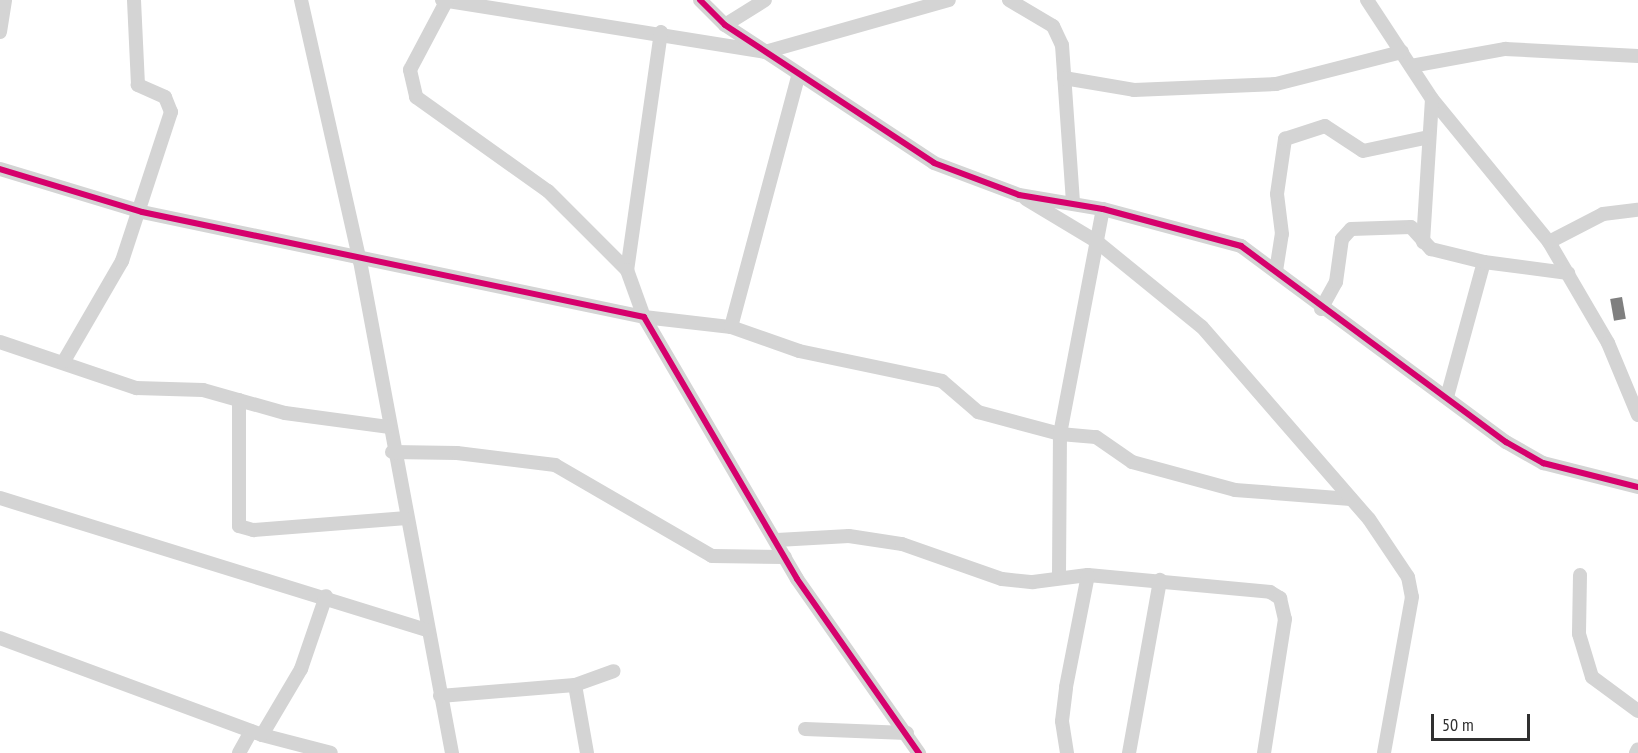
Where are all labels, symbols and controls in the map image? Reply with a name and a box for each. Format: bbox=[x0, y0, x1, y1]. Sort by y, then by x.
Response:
scale bar bbox=[1434, 702, 1533, 740]
text: 50 m bbox=[1442, 713, 1474, 736]

